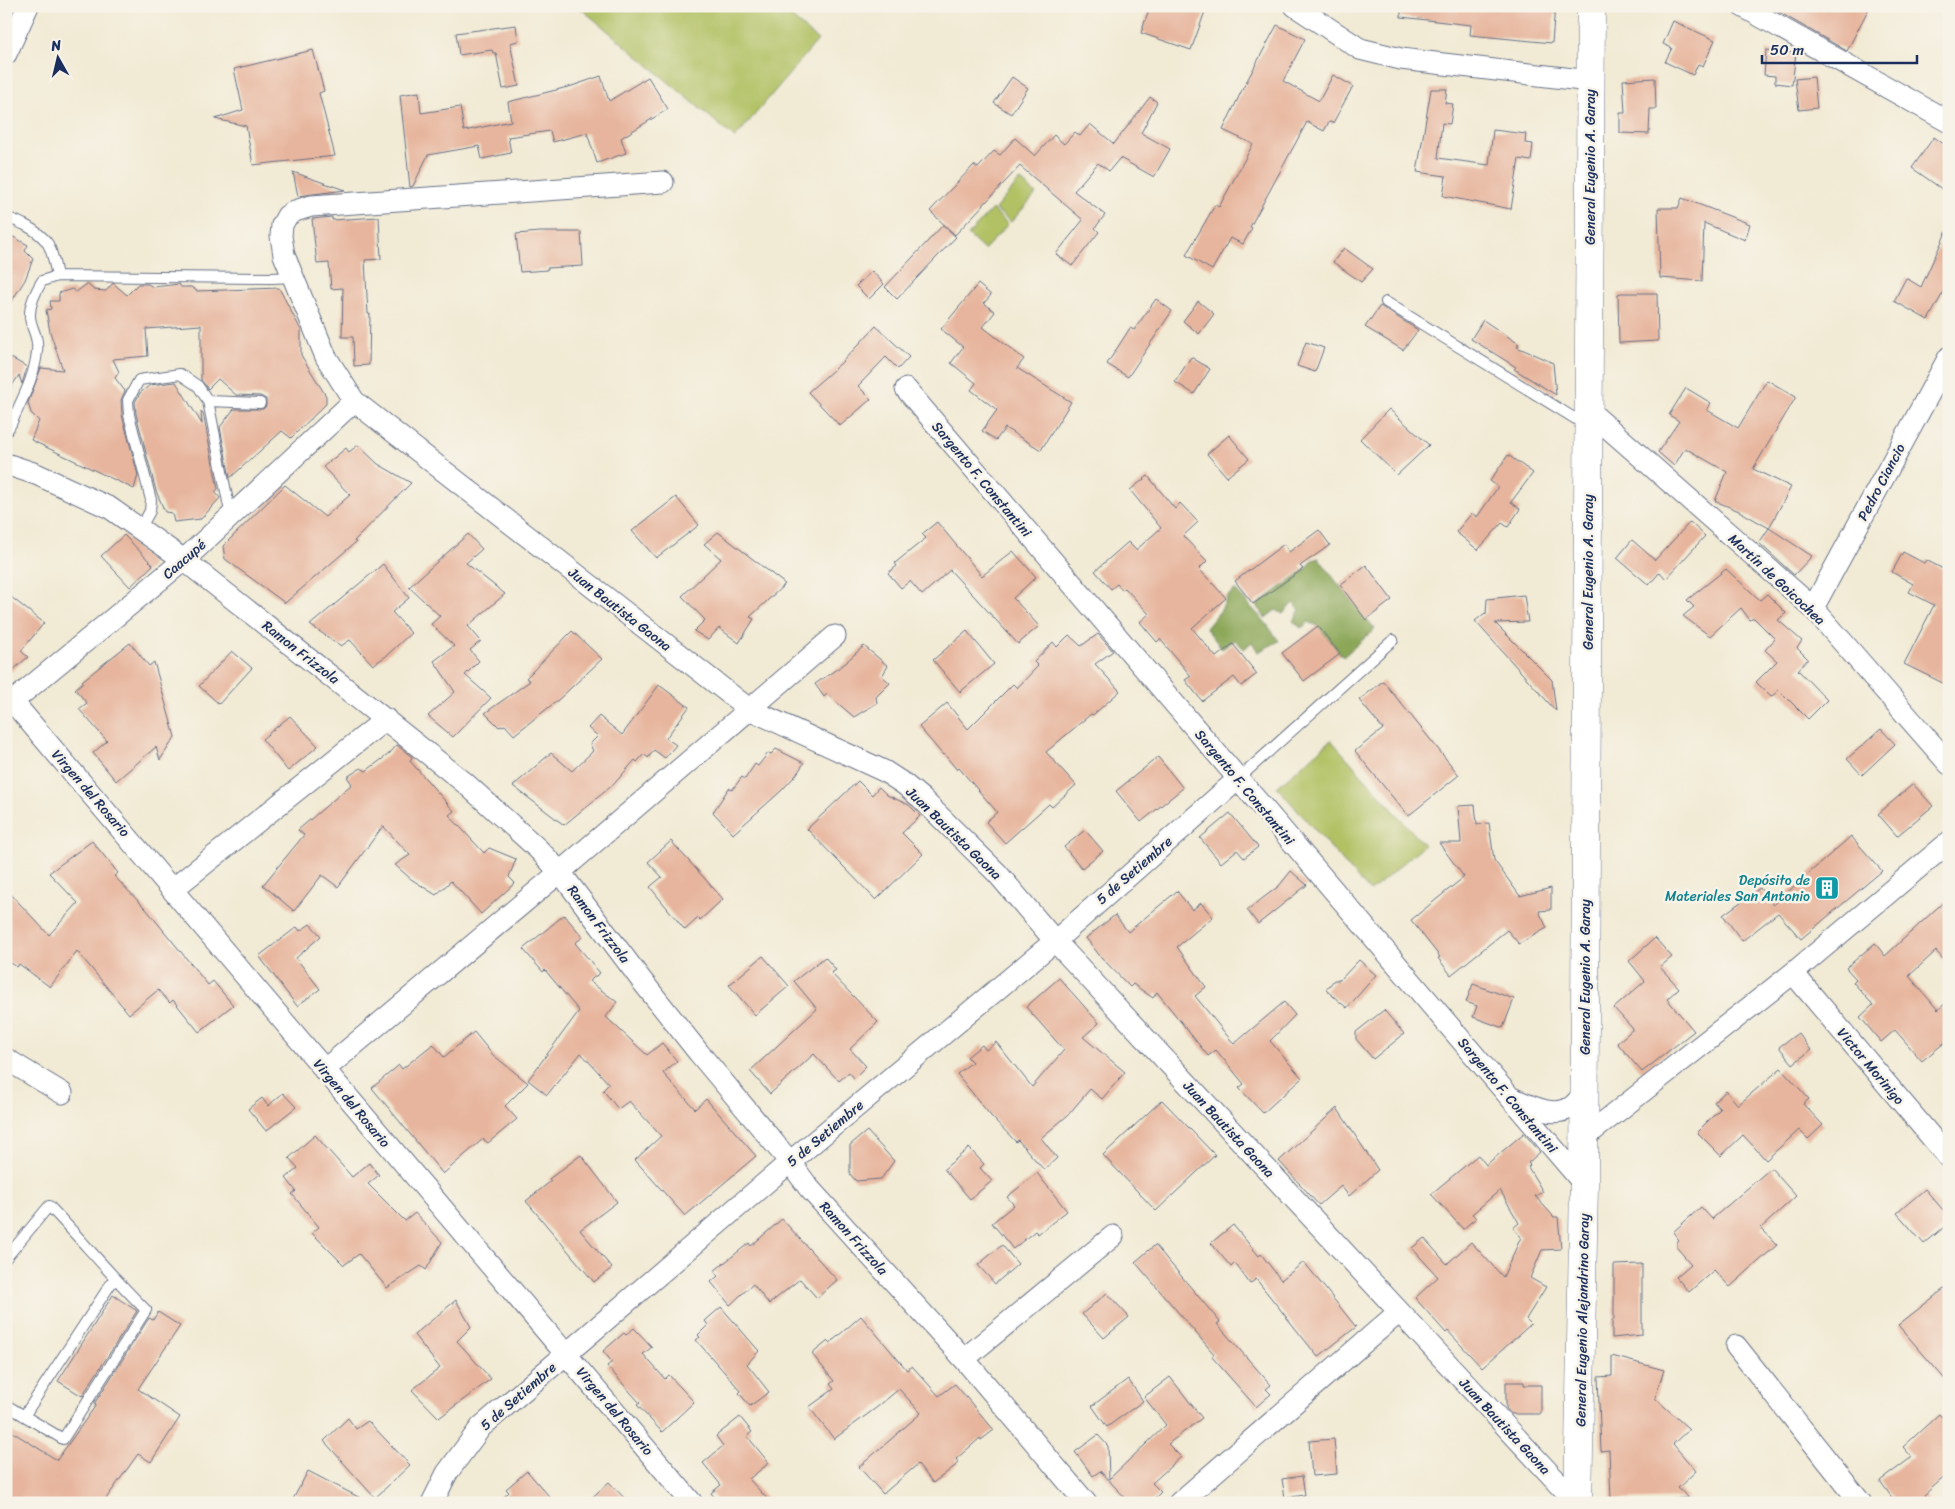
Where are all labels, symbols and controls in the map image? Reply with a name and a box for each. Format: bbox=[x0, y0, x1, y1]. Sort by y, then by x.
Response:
north arrow bbox=[32, 32, 82, 82]
scale bar bbox=[1762, 32, 1918, 64]
text: N bbox=[49, 33, 63, 59]
text: 50 m bbox=[1770, 37, 1805, 63]
street label: General Eugenio A. Garay bbox=[1578, 88, 1603, 245]
street label: Sargento F. Constantini bbox=[925, 415, 1039, 544]
street label: Pedro Ciancio bbox=[1851, 439, 1912, 525]
street label: General Eugenio A. Garay bbox=[1576, 493, 1601, 650]
street label: Martín de Goicochea bbox=[1722, 527, 1831, 631]
street label: Caacupé bbox=[157, 533, 212, 586]
street label: Juan Bautista Gaona bbox=[562, 560, 677, 658]
street label: Ramon Frizzola bbox=[256, 614, 346, 692]
street label: Sargento F. Constantini bbox=[1188, 723, 1302, 852]
street label: Virgen del Rosario bbox=[45, 744, 136, 843]
street label: Juan Bautista Gaona bbox=[899, 780, 1008, 886]
street label: 5 de Setiembre bbox=[1090, 830, 1178, 911]
place label: Depósito de Materiales San Antonio bbox=[1665, 868, 1810, 909]
building icon: Depósito de Materiales San Antonio bbox=[1814, 875, 1840, 901]
street label: Ramon Frizzola bbox=[561, 880, 637, 970]
street label: General Eugenio A. Garay bbox=[1573, 898, 1598, 1055]
street label: Victor Morinigo bbox=[1830, 1022, 1911, 1111]
street label: Sargento F. Constantini bbox=[1451, 1031, 1565, 1160]
street label: Virgen del Rosario bbox=[307, 1053, 397, 1154]
street label: Juan Bautista Gaona bbox=[1176, 1074, 1281, 1184]
street label: 5 de Setiembre bbox=[781, 1093, 870, 1173]
street label: Ramon Frizzola bbox=[813, 1195, 895, 1282]
street label: General Eugenio Alejandrino Garay bbox=[1568, 1212, 1597, 1427]
street label: 5 de Setiembre bbox=[474, 1356, 562, 1437]
street label: Virgen del Rosario bbox=[570, 1361, 660, 1462]
street label: Juan Bautista Gaona bbox=[1452, 1371, 1557, 1481]

